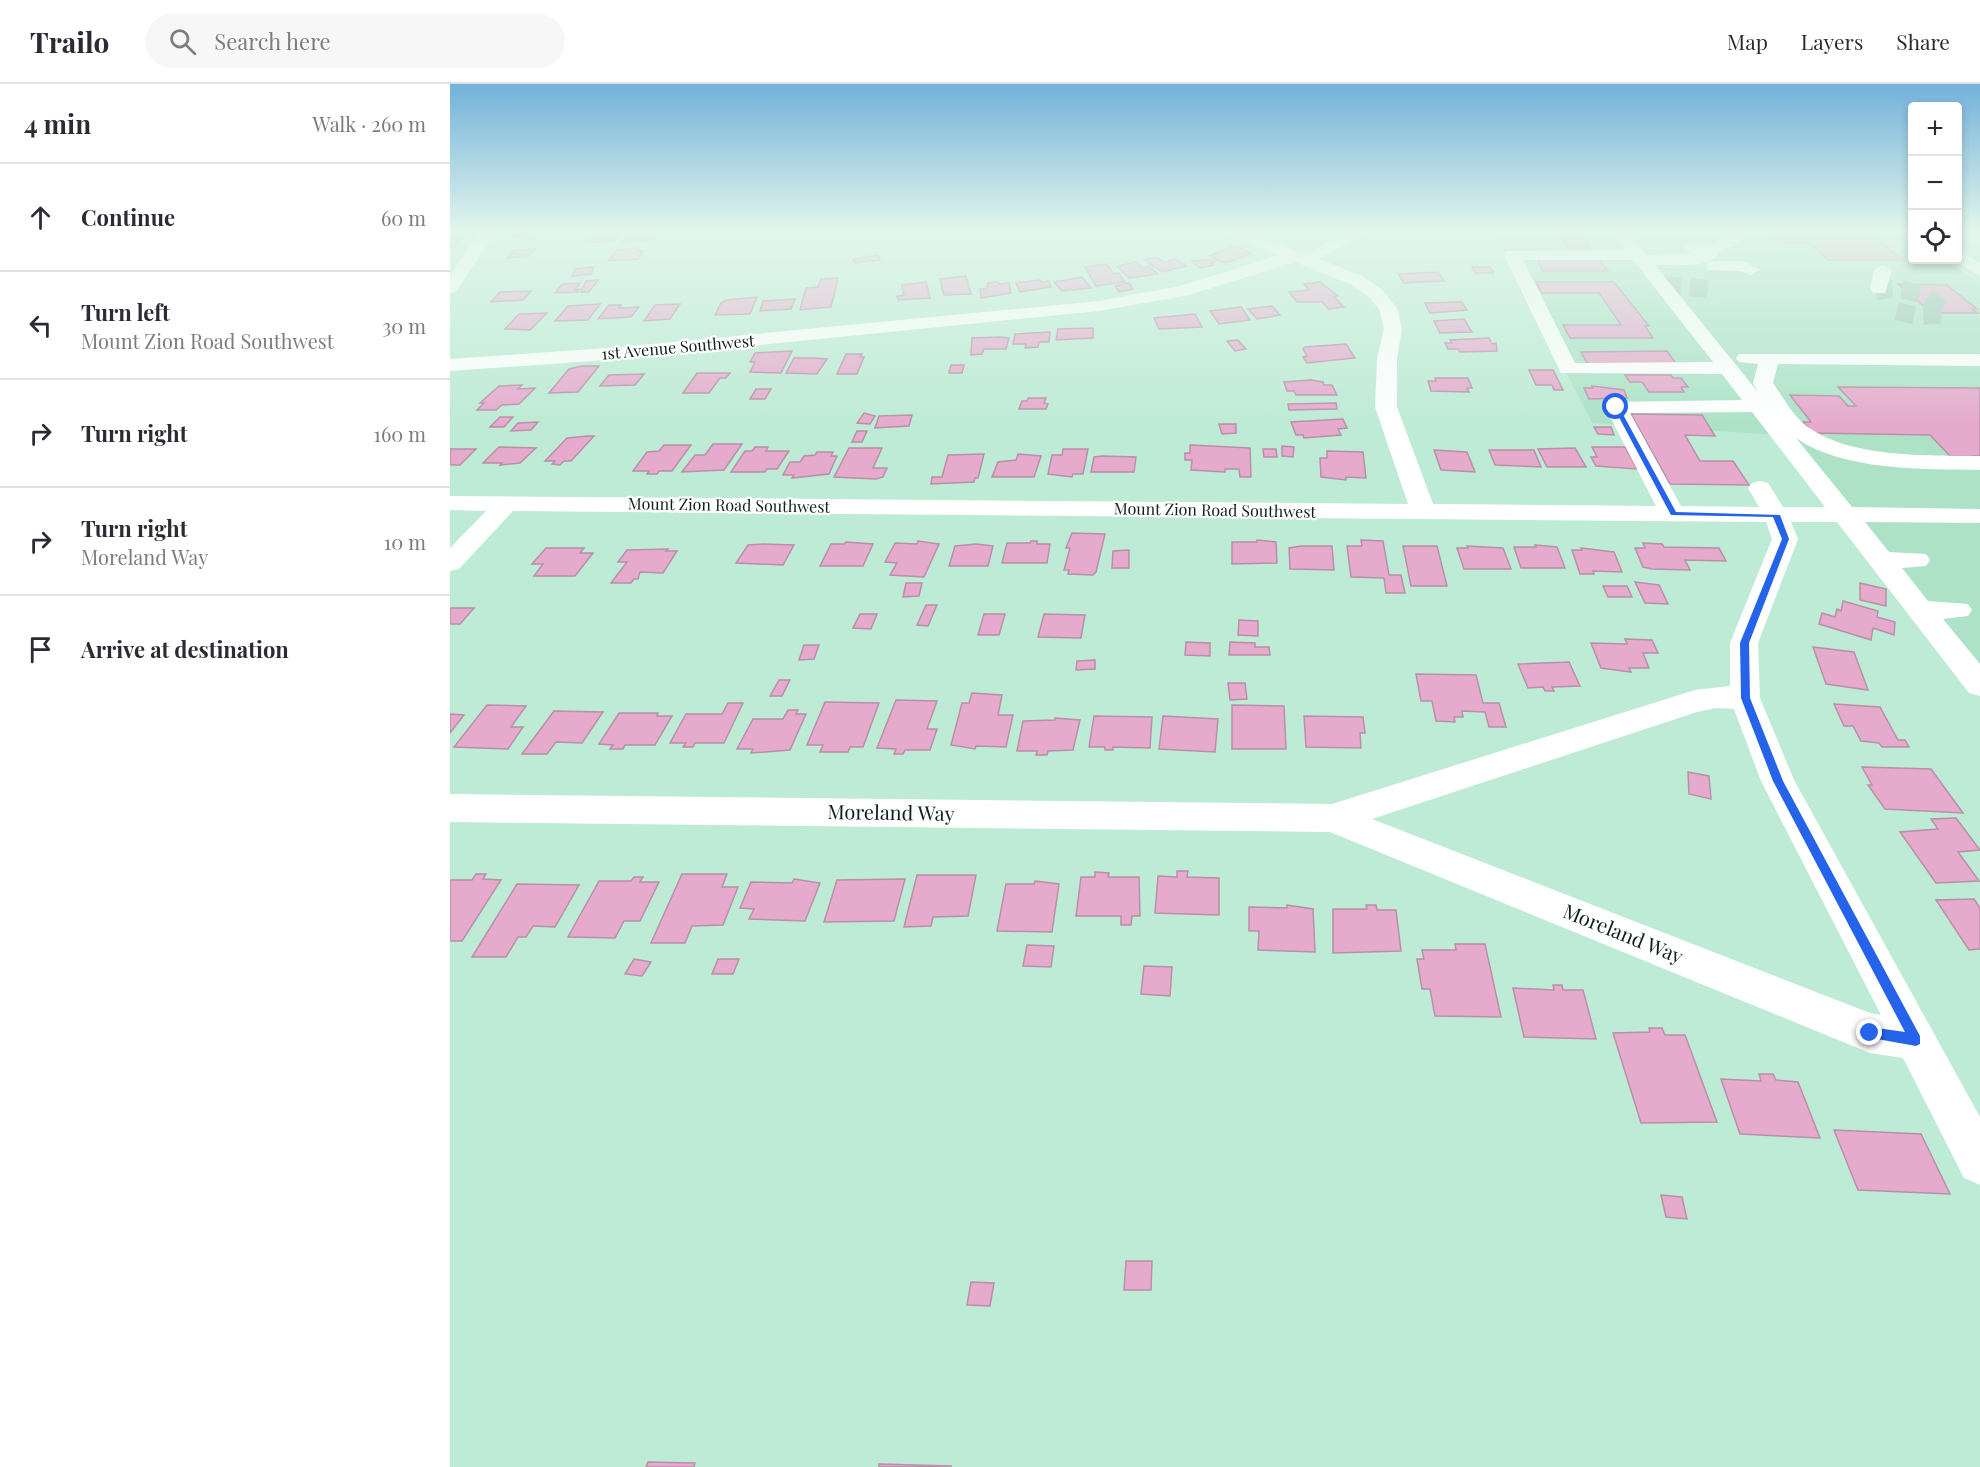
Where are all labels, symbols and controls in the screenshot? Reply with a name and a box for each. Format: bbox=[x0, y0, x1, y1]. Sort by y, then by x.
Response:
search box bbox=[145, 14, 565, 68]
text: Trailo bbox=[30, 23, 109, 60]
icon: search bbox=[166, 25, 199, 58]
text: Search here bbox=[214, 26, 331, 56]
text: Map bbox=[1727, 27, 1768, 55]
text: Layers bbox=[1801, 27, 1863, 55]
text: Share bbox=[1896, 27, 1950, 55]
map controls bbox=[1908, 102, 1962, 264]
button: + bbox=[1908, 102, 1962, 156]
text: 4 min bbox=[24, 106, 91, 141]
text: Walk · 260 m bbox=[313, 110, 426, 137]
button: − bbox=[1908, 156, 1962, 210]
icon: ahead bbox=[24, 201, 57, 234]
text: Continue bbox=[81, 202, 175, 232]
text: 60 m bbox=[381, 204, 426, 231]
button: locate bbox=[1908, 210, 1962, 264]
text: Turn left bbox=[81, 297, 170, 327]
icon: left bbox=[24, 309, 57, 342]
text: 30 m bbox=[382, 312, 426, 339]
text: Mount Zion Road Southwest bbox=[81, 327, 334, 354]
street label: 1st Avenue Southwest bbox=[601, 329, 756, 364]
route start bbox=[1602, 393, 1628, 419]
icon: right bbox=[24, 417, 57, 450]
text: Turn right bbox=[81, 418, 187, 448]
text: 160 m bbox=[374, 420, 426, 447]
street label: Mount Zion Road Southwest bbox=[628, 492, 831, 517]
street label: Mount Zion Road Southwest bbox=[1114, 497, 1317, 522]
text: Turn right bbox=[81, 513, 187, 543]
icon: right bbox=[24, 525, 57, 558]
text: 10 m bbox=[384, 528, 426, 555]
text: Moreland Way bbox=[81, 543, 208, 570]
icon: arrive bbox=[24, 633, 57, 666]
text: Arrive at destination bbox=[81, 634, 289, 664]
street label: Moreland Way bbox=[827, 797, 955, 826]
street label: Moreland Way bbox=[1560, 896, 1688, 969]
route end bbox=[1856, 1019, 1882, 1045]

